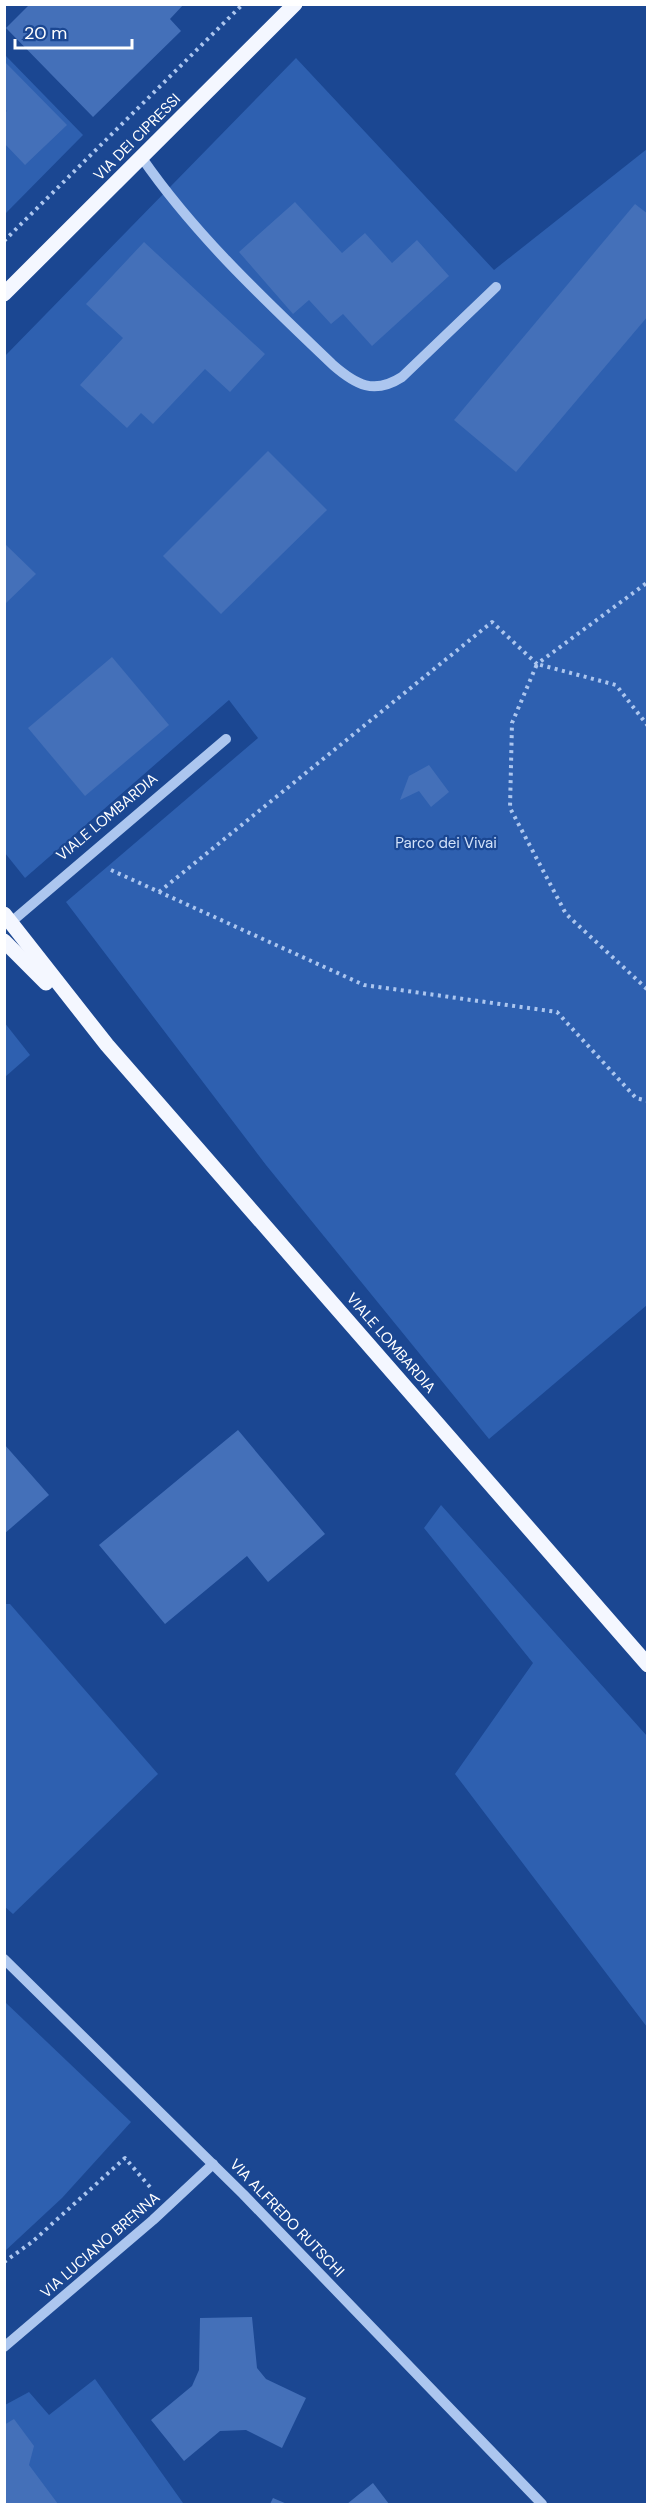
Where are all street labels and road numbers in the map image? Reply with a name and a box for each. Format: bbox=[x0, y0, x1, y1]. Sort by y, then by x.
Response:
street label: VIA DEI CIPRESSI bbox=[89, 89, 185, 185]
street label: VIALE LOMBARDIA bbox=[52, 769, 162, 865]
street label: VIALE LOMBARDIA bbox=[342, 1289, 440, 1397]
street label: VIA ALFREDO RUTSCHI bbox=[225, 2155, 349, 2281]
street label: VIA LUCIANO BRENNA bbox=[36, 2188, 164, 2302]

